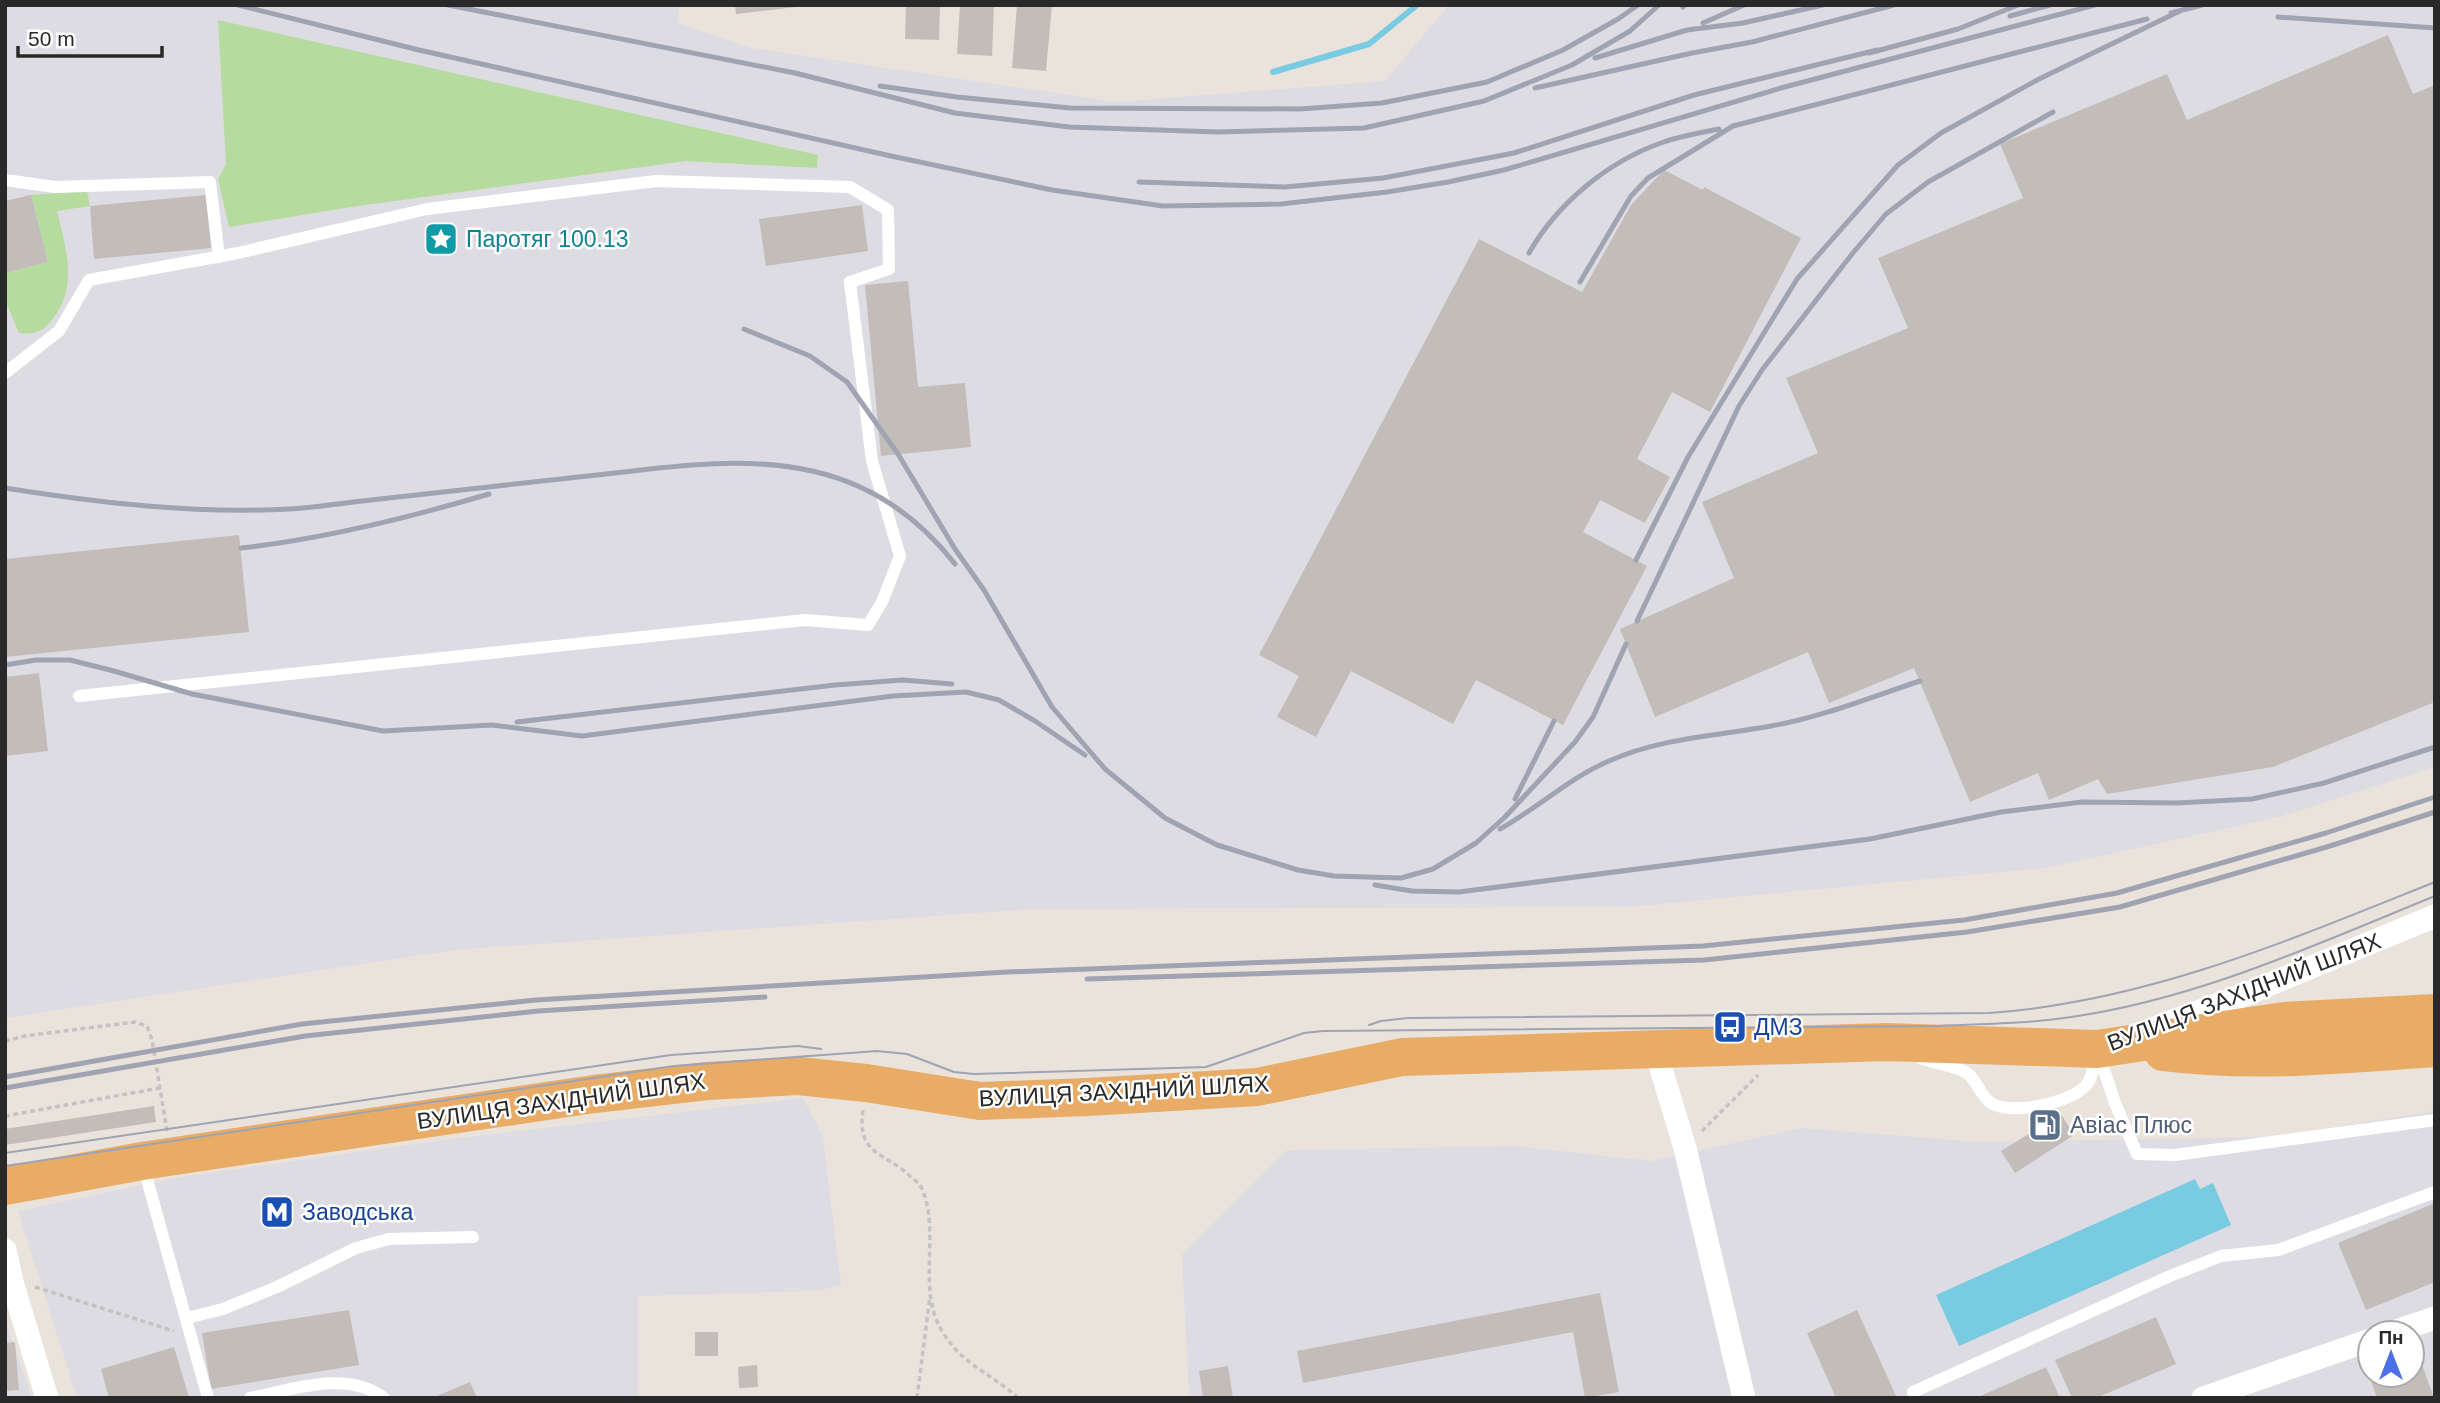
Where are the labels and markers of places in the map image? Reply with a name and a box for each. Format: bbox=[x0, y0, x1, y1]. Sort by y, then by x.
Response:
place icon: Паротяг 100.13 bbox=[422, 220, 460, 258]
place label: Паротяг 100.13 bbox=[466, 226, 629, 252]
bus stop icon: ДМЗ bbox=[1711, 1008, 1749, 1046]
place label: ДМЗ bbox=[1754, 1014, 1803, 1040]
fuel station icon: Авіас Плюс bbox=[2026, 1106, 2064, 1144]
place label: Авіас Плюс bbox=[2070, 1112, 2192, 1138]
metro station icon: Заводська bbox=[258, 1193, 296, 1231]
place label: Заводська bbox=[302, 1199, 413, 1225]

